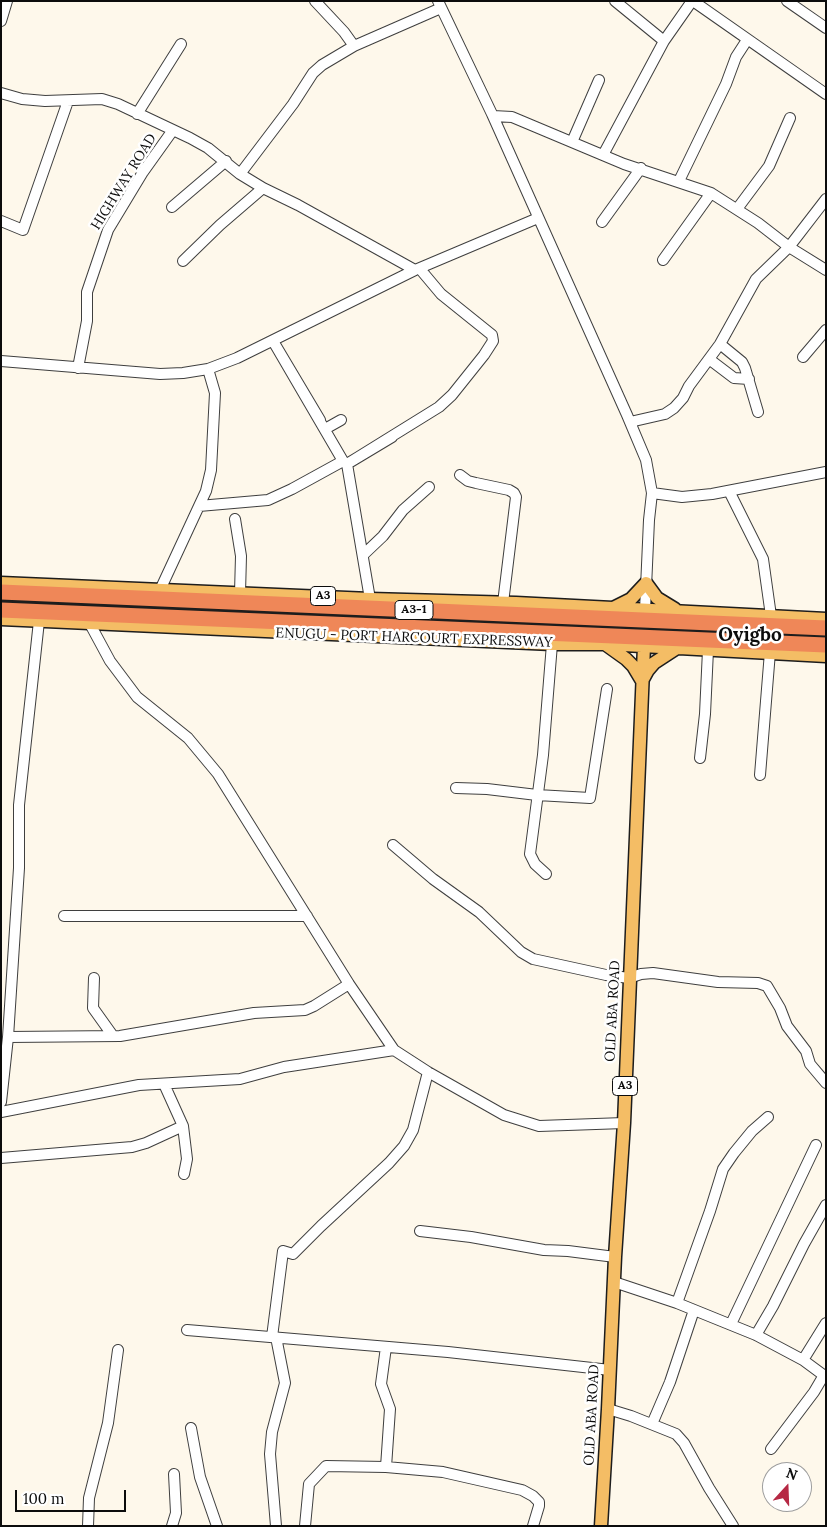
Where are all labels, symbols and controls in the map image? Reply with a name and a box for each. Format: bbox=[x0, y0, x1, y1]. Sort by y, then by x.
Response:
street label: HIGHWAY ROAD bbox=[88, 131, 160, 233]
road number: A3 bbox=[310, 586, 336, 606]
road number: A3-1 bbox=[395, 600, 433, 620]
street label: ENUGU - PORT HARCOURT EXPRESSWAY bbox=[275, 625, 553, 651]
district label: Oyigbo bbox=[718, 625, 782, 647]
street label: OLD ABA ROAD bbox=[602, 960, 624, 1062]
road number: A3 bbox=[612, 1076, 638, 1096]
street label: OLD ABA ROAD bbox=[581, 1364, 603, 1466]
north arrow bbox=[762, 1462, 812, 1512]
text: N bbox=[784, 1464, 800, 1484]
scale bar bbox=[18, 1480, 129, 1512]
text: 100 m bbox=[23, 1489, 64, 1508]

